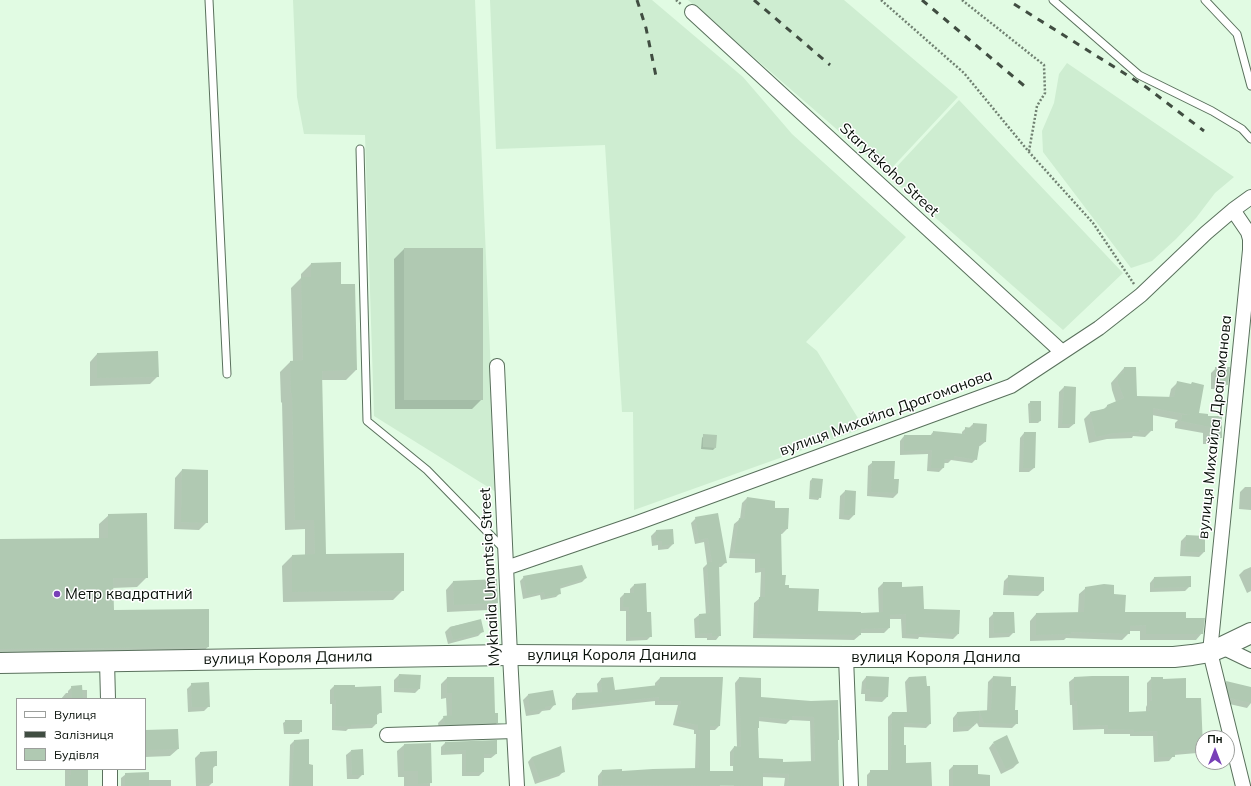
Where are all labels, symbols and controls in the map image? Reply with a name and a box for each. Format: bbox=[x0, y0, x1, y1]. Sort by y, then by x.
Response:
street label: Starytskoho Street bbox=[836, 119, 942, 221]
street label: вулиця Михайла Драгоманова bbox=[1194, 314, 1236, 540]
street label: вулиця Михайла Драгоманова bbox=[777, 366, 995, 460]
street label: Mykhaila Umantsia Street bbox=[476, 487, 504, 667]
place label: Метр квадратний bbox=[65, 585, 193, 603]
marker: Метр квадратний bbox=[52, 589, 62, 599]
street label: вулиця Короля Данила bbox=[527, 646, 697, 664]
street label: вулиця Короля Данила bbox=[203, 648, 373, 668]
street label: вулиця Короля Данила bbox=[851, 648, 1021, 666]
legend bbox=[16, 698, 146, 770]
text: Вулиця bbox=[54, 707, 96, 722]
text: Залізниця bbox=[54, 727, 114, 742]
north arrow bbox=[1195, 730, 1235, 770]
text: Пн bbox=[1207, 732, 1223, 746]
text: Будівля bbox=[54, 747, 99, 762]

